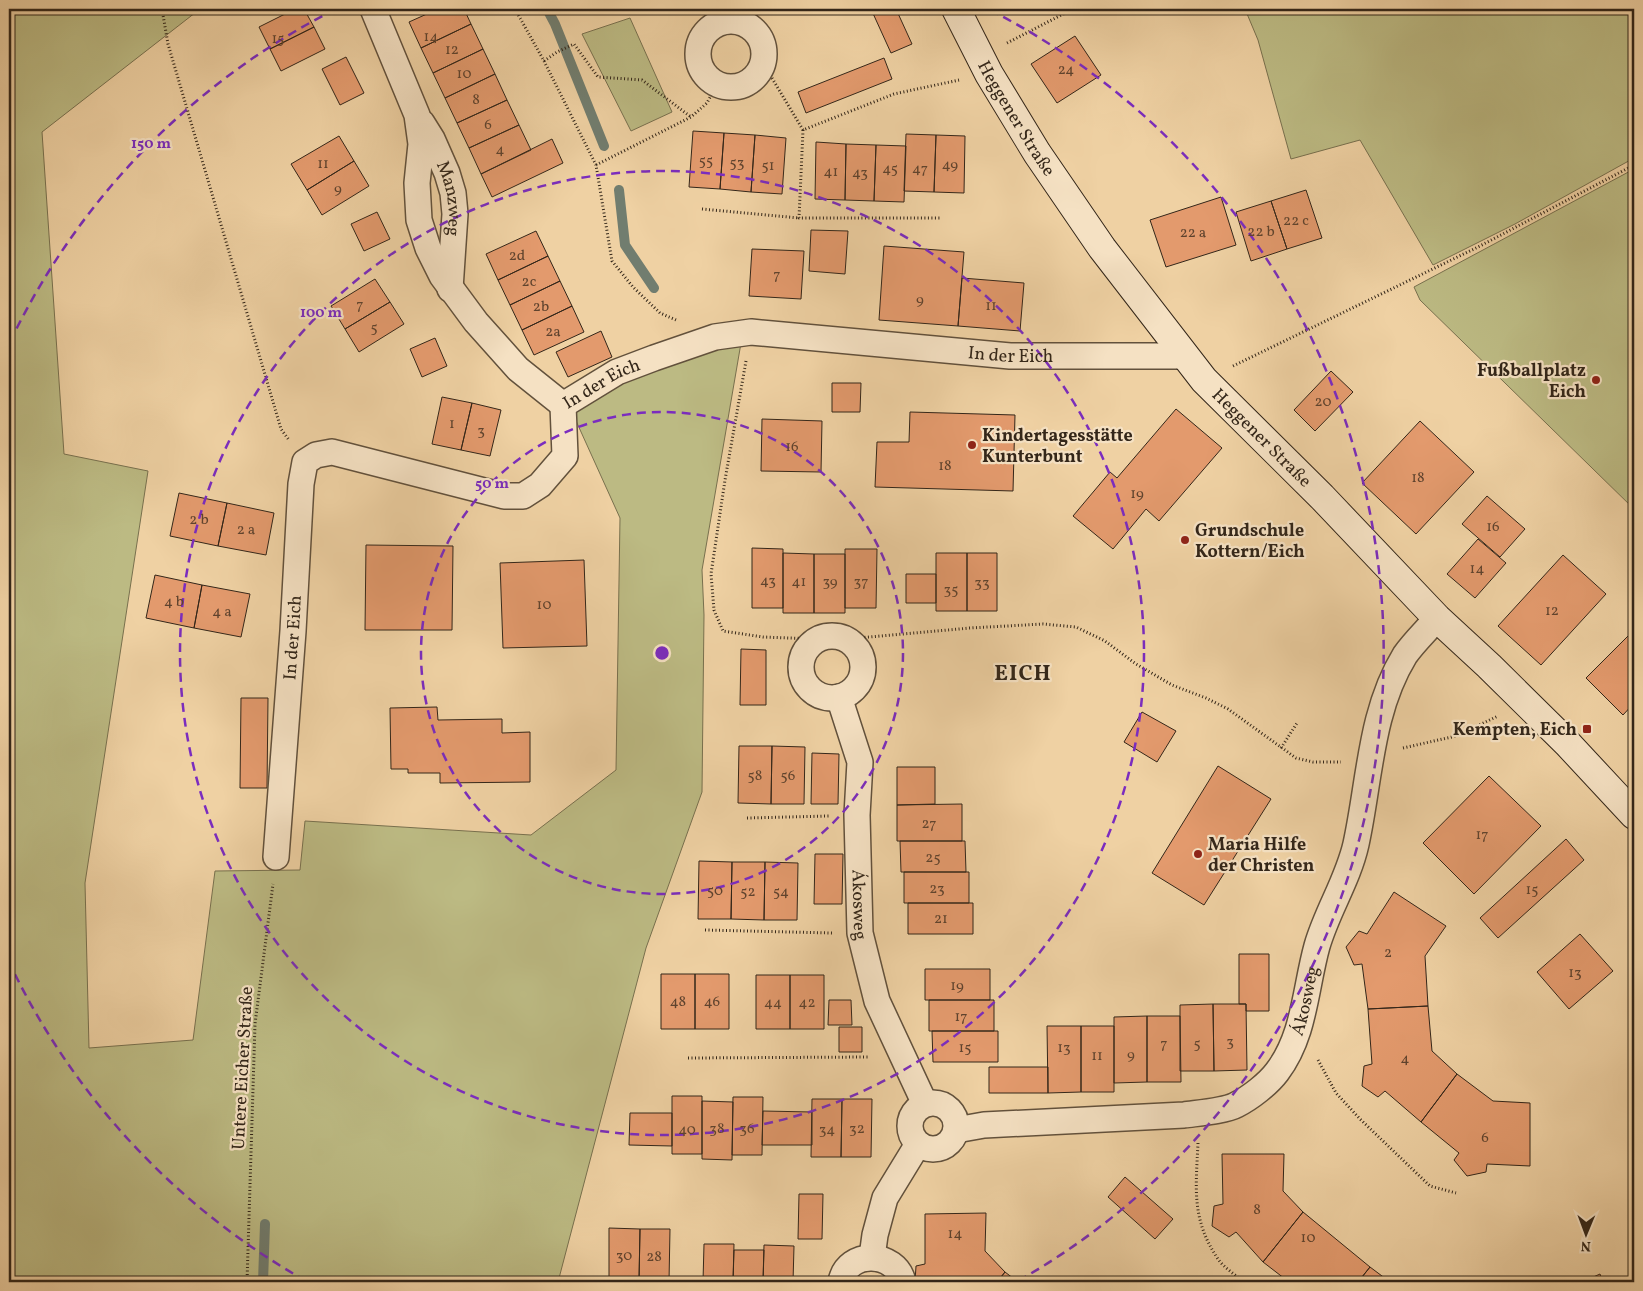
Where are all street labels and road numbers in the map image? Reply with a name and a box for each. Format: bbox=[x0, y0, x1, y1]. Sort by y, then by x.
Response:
street label: Heggener Straße bbox=[970, 57, 1060, 182]
street label: Manzweg bbox=[429, 157, 466, 237]
street label: In der Eich bbox=[967, 341, 1053, 370]
street label: In der Eich bbox=[559, 353, 644, 416]
street label: Heggener Straße bbox=[1205, 383, 1317, 494]
street label: In der Eich bbox=[278, 594, 309, 681]
street label: Ákosweg bbox=[844, 869, 872, 943]
street label: Ákosweg bbox=[1286, 964, 1326, 1039]
street label: Untere Eicher Straße bbox=[227, 986, 260, 1150]

